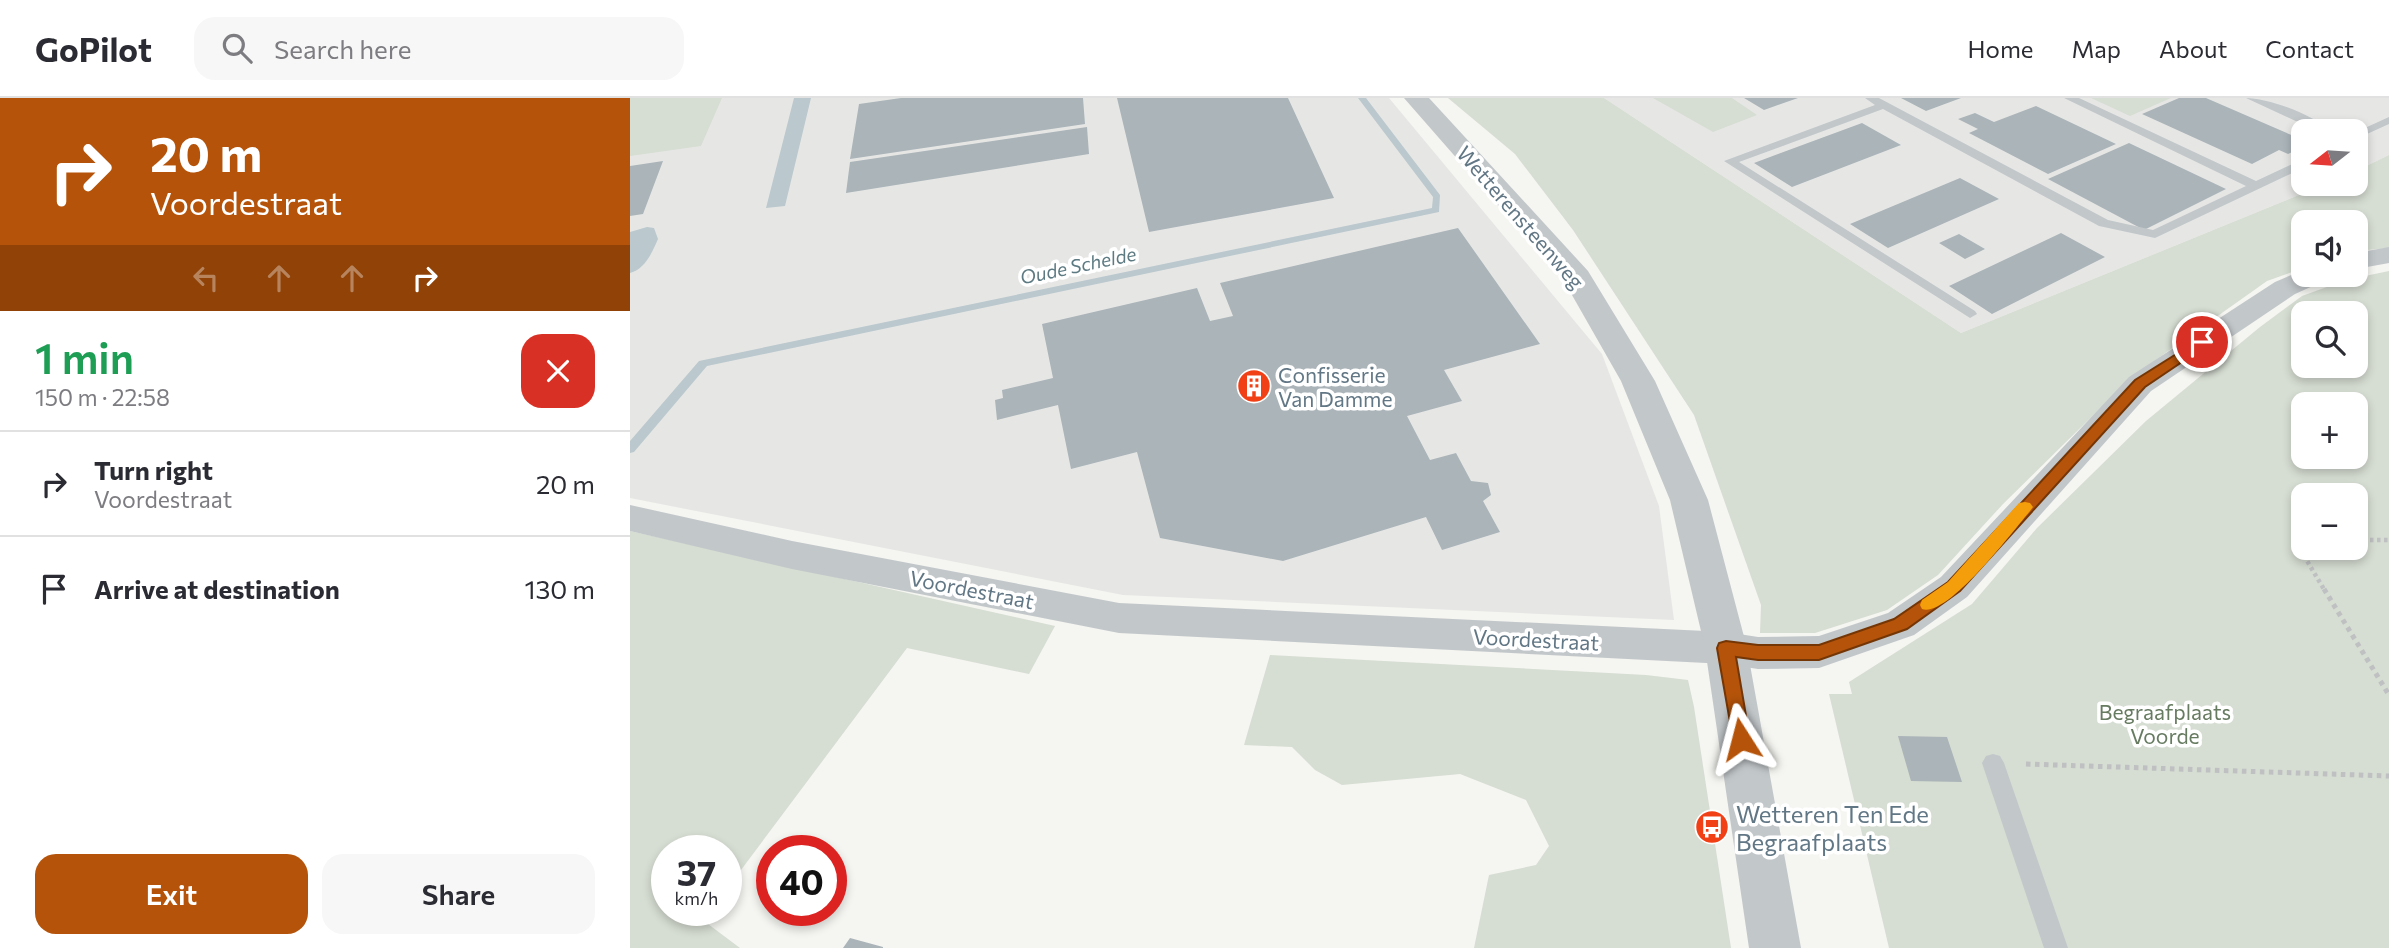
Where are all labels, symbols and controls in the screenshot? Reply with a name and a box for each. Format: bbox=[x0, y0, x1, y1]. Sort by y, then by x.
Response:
search box bbox=[194, 17, 684, 80]
text: GoPilot bbox=[35, 28, 152, 69]
icon: search bbox=[218, 29, 256, 67]
text: Search here bbox=[274, 33, 411, 64]
text: Home bbox=[1968, 34, 2034, 63]
text: Map bbox=[2072, 34, 2121, 63]
text: About bbox=[2159, 34, 2227, 63]
text: Contact bbox=[2265, 34, 2354, 63]
north arrow bbox=[2291, 119, 2368, 196]
map controls bbox=[2291, 119, 2368, 560]
text: 20 m bbox=[150, 122, 262, 182]
icon: right bbox=[35, 126, 126, 217]
street label: Wetterensteenweg bbox=[1452, 141, 1590, 293]
text: Voordestraat bbox=[150, 182, 342, 222]
button: sound bbox=[2291, 210, 2368, 287]
water label: Oude Schelde bbox=[1018, 241, 1138, 289]
icon: left bbox=[187, 259, 225, 297]
icon: ahead bbox=[260, 259, 298, 297]
icon: ahead bbox=[333, 259, 371, 297]
icon: right bbox=[406, 259, 444, 297]
button: search bbox=[2291, 301, 2368, 378]
pin bbox=[2172, 312, 2232, 372]
icon: arrive bbox=[2183, 323, 2221, 361]
text: 1 min bbox=[35, 331, 134, 383]
button: close bbox=[521, 334, 595, 408]
place label: Confisserie Van Damme bbox=[1278, 362, 1393, 411]
building icon: Confisserie Van Damme bbox=[1235, 367, 1273, 405]
text: 150 m · 22:58 bbox=[35, 383, 170, 411]
button: + bbox=[2291, 392, 2368, 469]
text: Turn right bbox=[94, 454, 213, 485]
icon: right bbox=[35, 465, 73, 503]
text: 20 m bbox=[536, 468, 595, 499]
button: − bbox=[2291, 483, 2368, 560]
text: Voordestraat bbox=[94, 485, 232, 513]
street label: Voordestraat bbox=[908, 565, 1036, 613]
icon: arrive bbox=[35, 570, 73, 608]
text: Arrive at destination bbox=[94, 573, 340, 604]
text: 130 m bbox=[524, 573, 595, 604]
street label: Voordestraat bbox=[1472, 623, 1600, 655]
park label: Begraafplaats Voorde bbox=[2099, 699, 2231, 748]
position arrow bbox=[1704, 702, 1778, 776]
place label: Wetteren Ten Ede Begraafplaats bbox=[1736, 799, 1929, 856]
bus stop icon: Wetteren Ten Ede Begraafplaats bbox=[1693, 808, 1731, 846]
speed limit sign: 40 bbox=[756, 835, 847, 926]
text: 37 bbox=[677, 850, 716, 893]
button: Exit bbox=[35, 854, 308, 934]
button: Share bbox=[322, 854, 595, 934]
text: km/h bbox=[675, 887, 718, 909]

